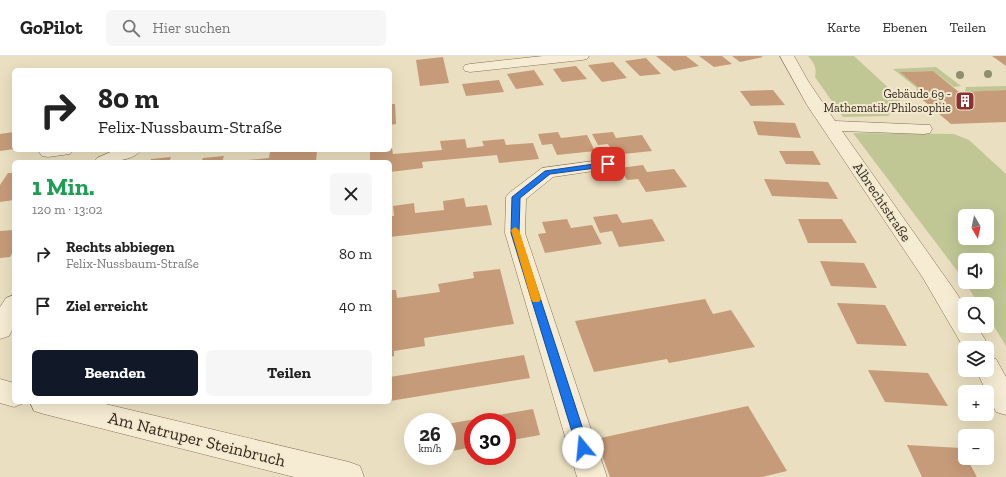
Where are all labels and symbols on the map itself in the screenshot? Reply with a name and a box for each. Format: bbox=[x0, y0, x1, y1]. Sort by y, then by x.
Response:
place label: Gebäude 69 - Mathematik/Philosophie bbox=[824, 87, 951, 115]
building icon: Gebäude 69 - Mathematik/Philosophie bbox=[954, 90, 976, 112]
pin bbox=[591, 147, 625, 181]
street label: Albrechtstraße bbox=[849, 159, 915, 245]
north arrow bbox=[958, 209, 994, 245]
street label: Am Natruper Steinbruch bbox=[106, 407, 288, 471]
speed limit sign: 30 bbox=[464, 413, 516, 465]
position arrow bbox=[562, 427, 604, 469]

